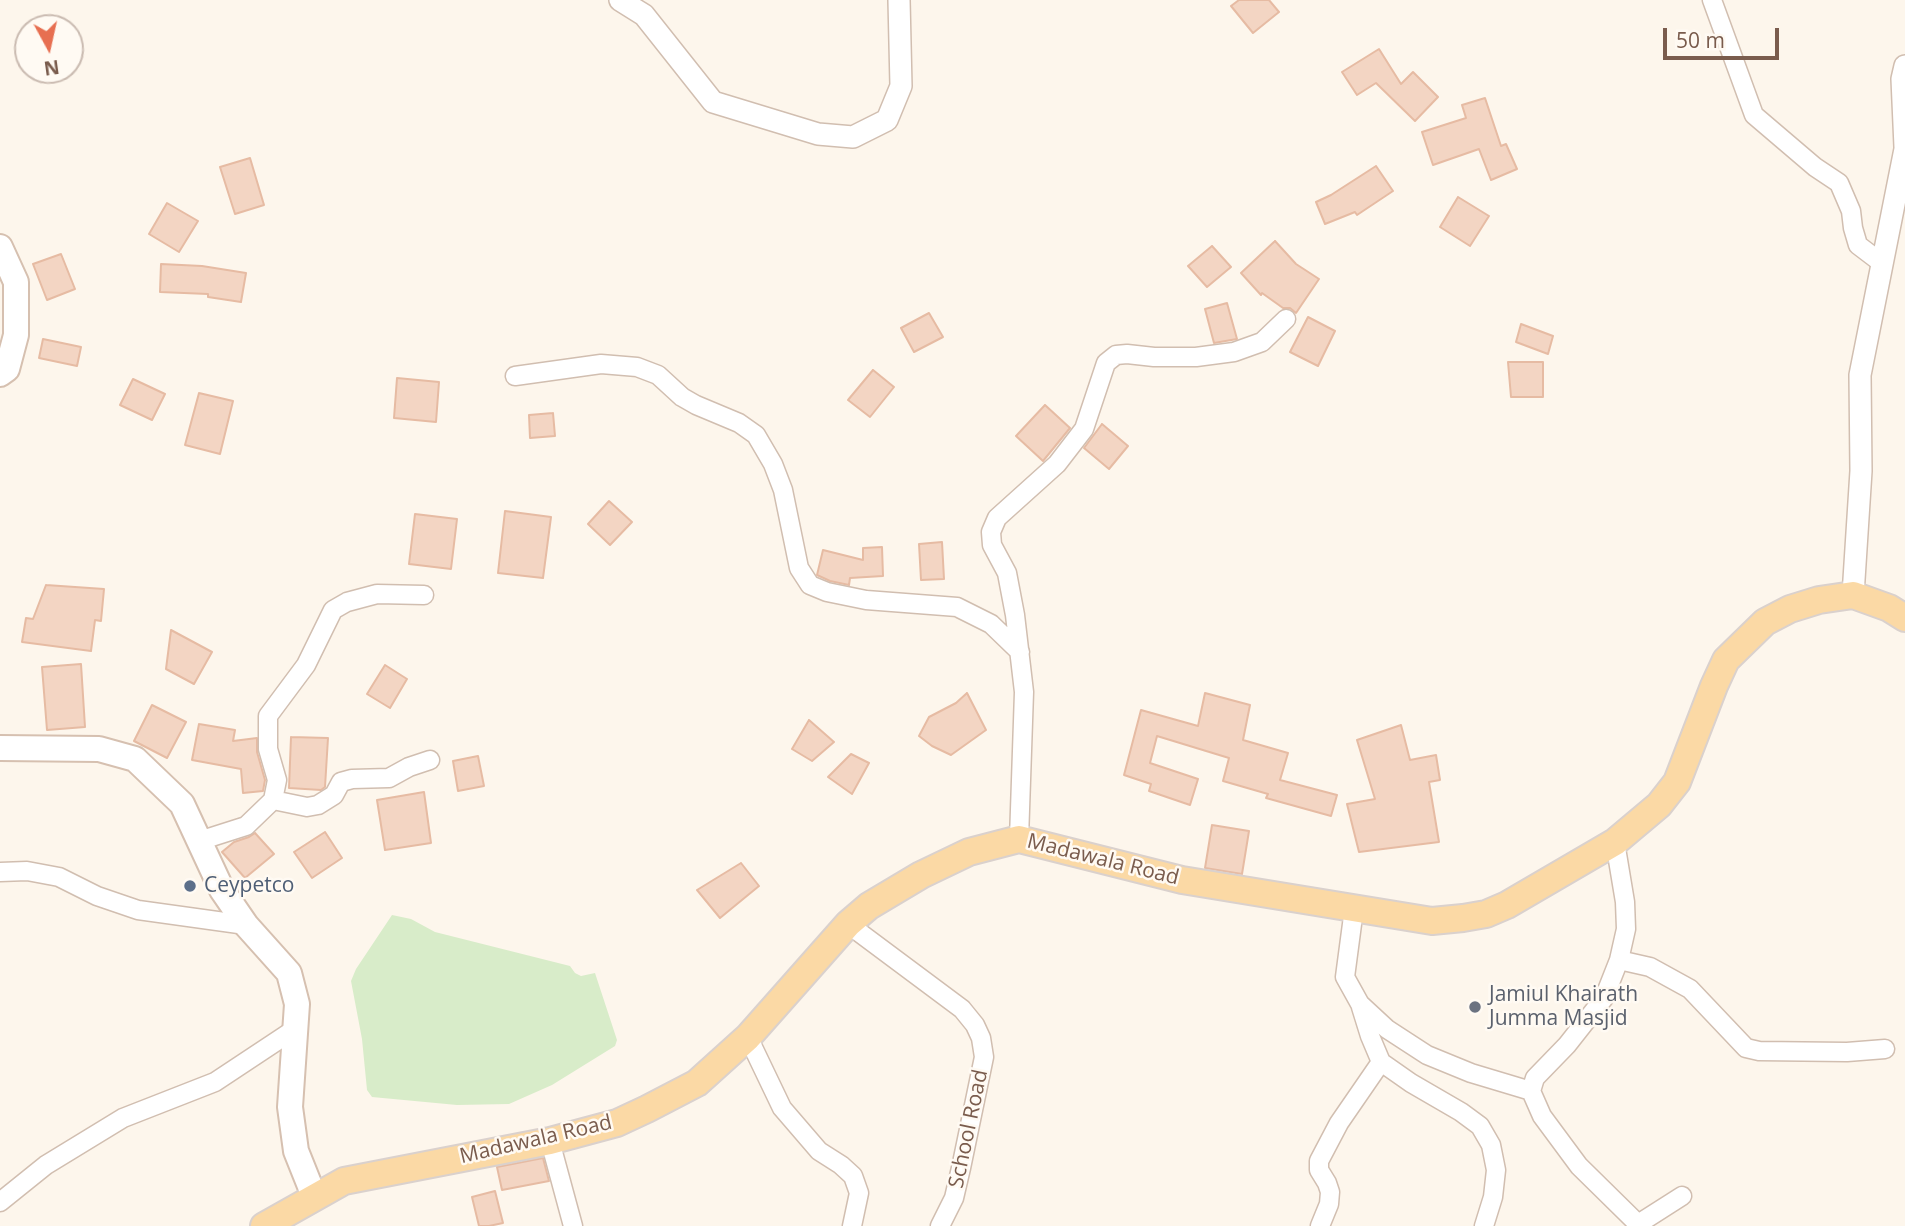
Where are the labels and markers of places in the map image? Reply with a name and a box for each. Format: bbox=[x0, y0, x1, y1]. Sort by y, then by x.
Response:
place label: Ceypetco bbox=[204, 873, 294, 899]
marker: Ceypetco bbox=[182, 878, 198, 894]
place label: Jamiul Khairath Jumma Masjid bbox=[1489, 982, 1638, 1032]
marker: Jamiul Khairath Jumma Masjid bbox=[1467, 999, 1483, 1015]

